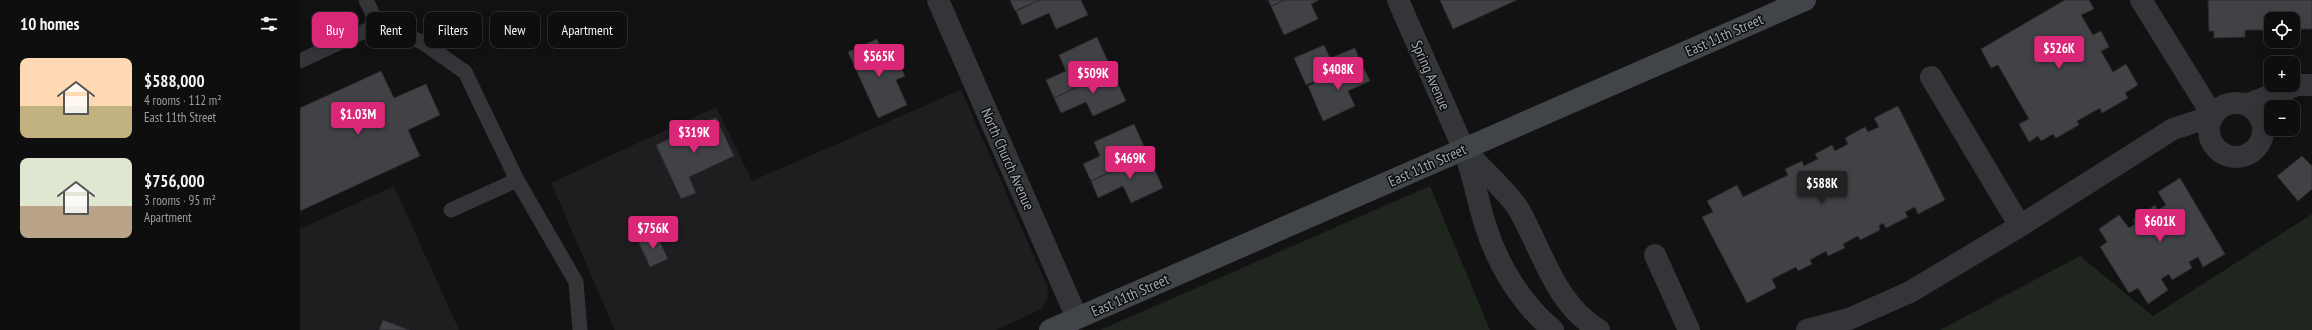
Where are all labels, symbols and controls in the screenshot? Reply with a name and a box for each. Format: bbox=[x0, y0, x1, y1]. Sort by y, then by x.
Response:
street label: East 11th Street bbox=[1682, 9, 1766, 61]
chip: Buy bbox=[312, 12, 358, 48]
chip: Rent bbox=[366, 12, 416, 48]
chip: Filters bbox=[424, 12, 482, 48]
chip: New bbox=[490, 12, 540, 48]
chip: Apartment bbox=[548, 12, 627, 48]
map controls bbox=[2264, 12, 2300, 136]
button: locate bbox=[2264, 12, 2300, 48]
text: 10 homes bbox=[20, 13, 79, 35]
icon: filters bbox=[258, 13, 280, 35]
pin: $526K bbox=[2031, 36, 2087, 70]
street label: Spring Avenue bbox=[1407, 37, 1455, 113]
text: $526K bbox=[2043, 40, 2075, 57]
pin: $565K bbox=[851, 44, 907, 78]
text: $565K bbox=[863, 48, 895, 65]
button: + bbox=[2264, 56, 2300, 92]
pin: $408K bbox=[1310, 57, 1366, 91]
pin: $509K bbox=[1065, 61, 1121, 95]
text: $408K bbox=[1322, 61, 1354, 78]
text: $509K bbox=[1077, 65, 1109, 82]
text: $588,000 bbox=[144, 70, 205, 92]
icon: home bbox=[52, 74, 100, 122]
text: 4 rooms · 112 m² bbox=[144, 92, 222, 109]
button: − bbox=[2264, 100, 2300, 136]
pin: $1.03M bbox=[325, 102, 391, 136]
street label: North Church Avenue bbox=[977, 105, 1039, 213]
text: $1.03M bbox=[340, 106, 376, 123]
text: East 11th Street bbox=[144, 109, 216, 126]
pin: $319K bbox=[666, 120, 722, 154]
text: $319K bbox=[678, 124, 710, 141]
street label: East 11th Street bbox=[1385, 139, 1469, 191]
pin: $469K bbox=[1102, 146, 1158, 180]
text: $469K bbox=[1114, 150, 1146, 167]
text: $756,000 bbox=[144, 170, 205, 192]
pin: $588K bbox=[1794, 171, 1850, 205]
icon: home bbox=[52, 174, 100, 222]
text: $588K bbox=[1806, 175, 1838, 192]
text: 3 rooms · 95 m² bbox=[144, 192, 216, 209]
text: Apartment bbox=[144, 209, 192, 226]
pin: $601K bbox=[2132, 209, 2188, 243]
text: $601K bbox=[2144, 213, 2176, 230]
pin: $756K bbox=[625, 216, 681, 250]
text: $756K bbox=[637, 220, 669, 237]
street label: East 11th Street bbox=[1088, 269, 1172, 321]

